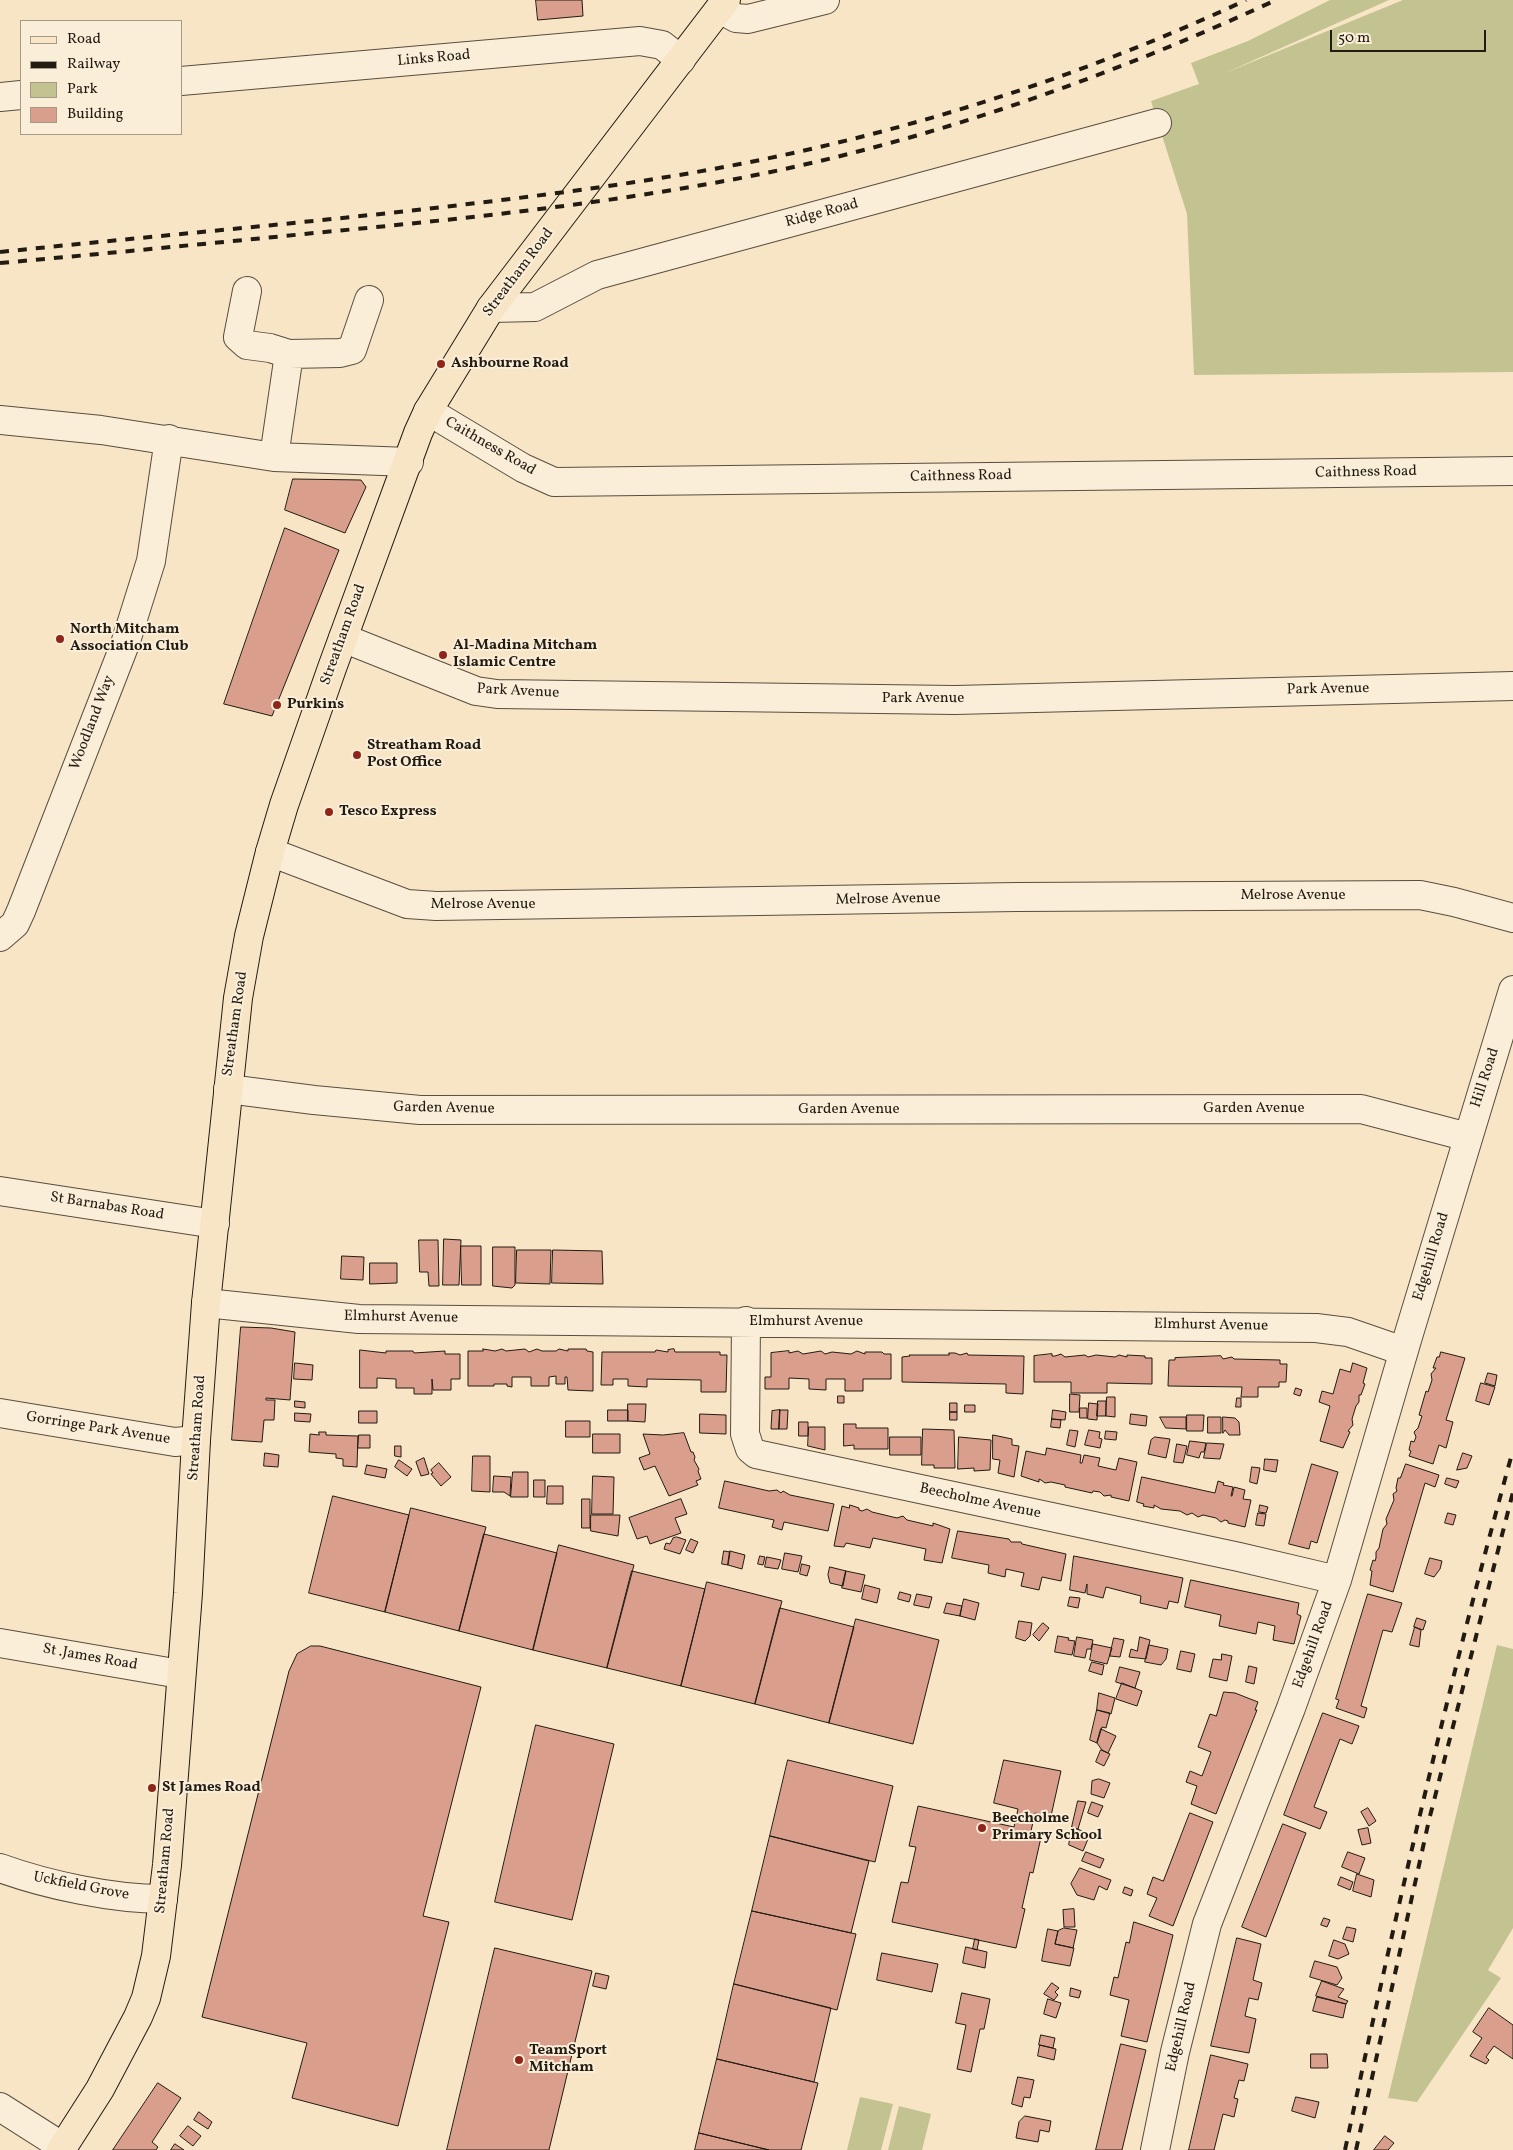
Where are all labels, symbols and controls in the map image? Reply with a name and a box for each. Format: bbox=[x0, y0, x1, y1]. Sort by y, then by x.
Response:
legend bbox=[20, 20, 182, 135]
scale bar bbox=[1333, 20, 1489, 52]
text: 50 m bbox=[1338, 28, 1370, 49]
text: Road bbox=[67, 29, 101, 50]
street label: Links Road bbox=[397, 47, 471, 71]
text: Railway bbox=[67, 54, 120, 75]
text: Park bbox=[67, 79, 98, 100]
text: Building bbox=[67, 104, 123, 125]
street label: Ridge Road bbox=[784, 196, 860, 232]
street label: Streatham Road bbox=[480, 225, 558, 321]
place label: Ashbourne Road bbox=[451, 355, 569, 373]
marker: Ashbourne Road bbox=[435, 358, 447, 370]
street label: Caithness Road bbox=[441, 414, 539, 480]
street label: Caithness Road bbox=[1315, 463, 1417, 483]
street label: Caithness Road bbox=[910, 467, 1012, 487]
street label: Streatham Road bbox=[317, 582, 371, 688]
place label: North Mitcham Association Club bbox=[70, 621, 188, 656]
marker: North Mitcham Association Club bbox=[54, 633, 66, 645]
place label: Al-Madina Mitcham Islamic Centre bbox=[453, 637, 597, 672]
marker: Al-Madina Mitcham Islamic Centre bbox=[437, 649, 449, 661]
street label: Woodland Way bbox=[67, 673, 119, 773]
street label: Park Avenue bbox=[1286, 680, 1370, 700]
street label: Park Avenue bbox=[476, 681, 560, 703]
street label: Park Avenue bbox=[882, 690, 964, 708]
place label: Purkins bbox=[287, 696, 344, 714]
marker: Purkins bbox=[271, 699, 283, 711]
place label: Streatham Road Post Office bbox=[367, 737, 481, 772]
marker: Streatham Road Post Office bbox=[351, 749, 363, 761]
place label: Tesco Express bbox=[339, 803, 437, 821]
marker: Tesco Express bbox=[323, 806, 335, 818]
street label: Melrose Avenue bbox=[1240, 887, 1346, 905]
street label: Melrose Avenue bbox=[835, 890, 941, 910]
street label: Melrose Avenue bbox=[430, 896, 536, 914]
street label: Streatham Road bbox=[220, 970, 252, 1078]
street label: Hill Road bbox=[1468, 1046, 1504, 1110]
street label: Garden Avenue bbox=[393, 1099, 495, 1119]
street label: Garden Avenue bbox=[1203, 1100, 1305, 1118]
street label: Garden Avenue bbox=[798, 1101, 900, 1119]
street label: St Barnabas Road bbox=[49, 1189, 165, 1225]
street label: Edgehill Road bbox=[1410, 1211, 1454, 1303]
street label: Elmhurst Avenue bbox=[344, 1308, 458, 1328]
street label: Elmhurst Avenue bbox=[749, 1313, 863, 1331]
street label: Elmhurst Avenue bbox=[1154, 1316, 1268, 1336]
street label: Streatham Road bbox=[185, 1374, 211, 1482]
street label: Gorringe Park Avenue bbox=[25, 1409, 171, 1449]
street label: Beecholme Avenue bbox=[918, 1480, 1042, 1524]
street label: Edgehill Road bbox=[1290, 1599, 1338, 1691]
street label: St .James Road bbox=[41, 1641, 139, 1675]
place label: St James Road bbox=[162, 1779, 261, 1797]
marker: St James Road bbox=[146, 1782, 158, 1794]
street label: Streatham Road bbox=[152, 1807, 180, 1915]
place label: Beecholme Primary School bbox=[992, 1810, 1102, 1845]
marker: Beecholme Primary School bbox=[976, 1822, 988, 1834]
street label: Uckfield Grove bbox=[32, 1869, 130, 1905]
street label: Edgehill Road bbox=[1163, 1980, 1201, 2074]
place label: TeamSport Mitcham bbox=[529, 2042, 607, 2077]
marker: TeamSport Mitcham bbox=[513, 2054, 525, 2066]

